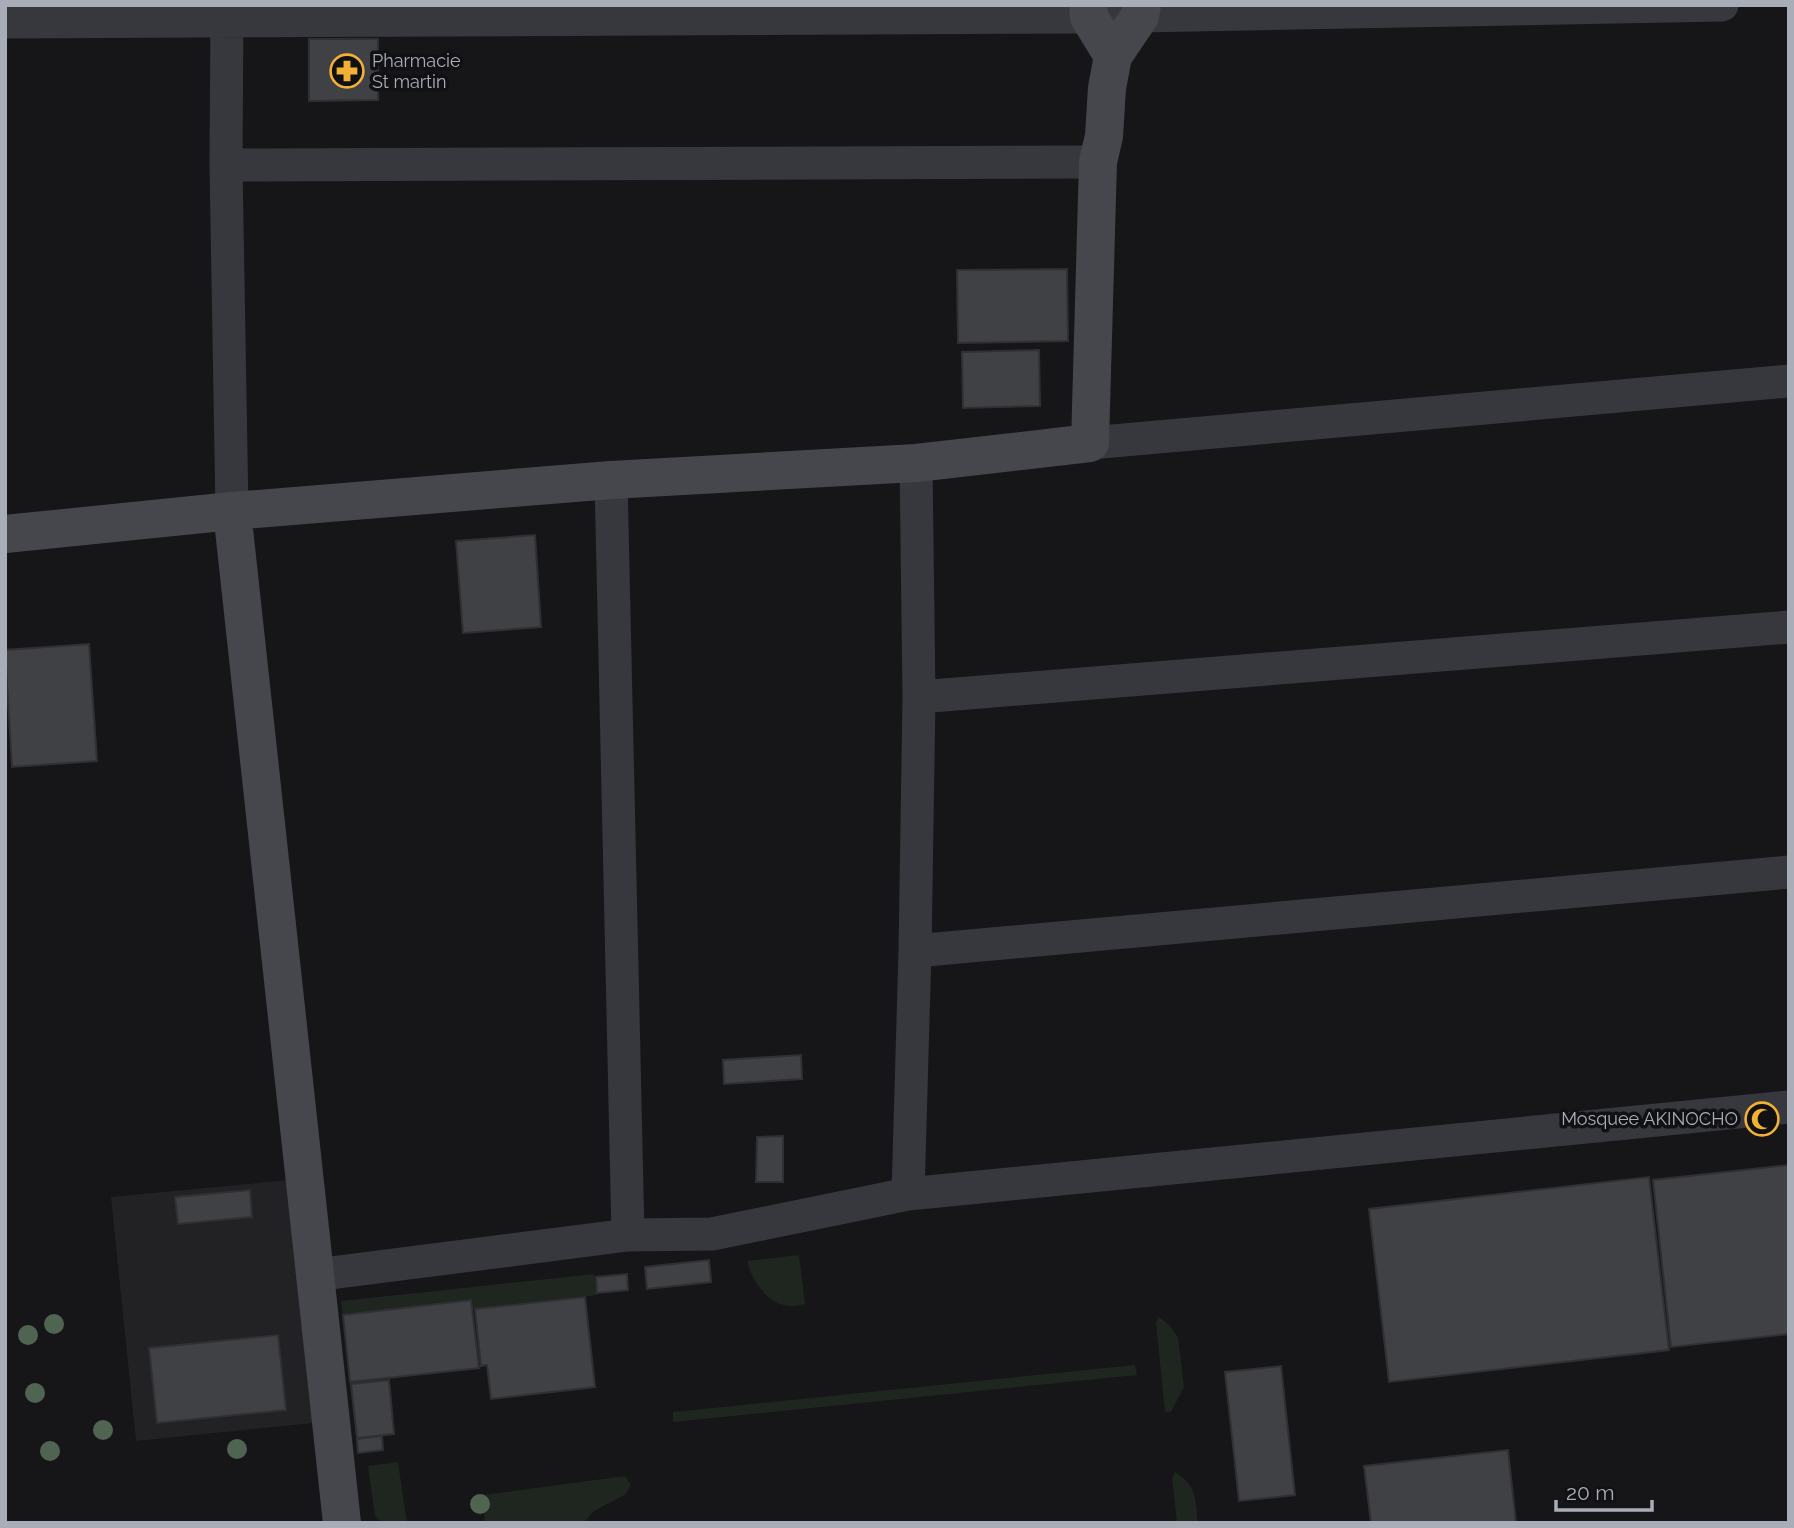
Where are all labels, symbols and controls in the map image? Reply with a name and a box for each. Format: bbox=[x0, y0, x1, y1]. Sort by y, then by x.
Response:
place label: Pharmacie St martin bbox=[372, 50, 461, 92]
pharmacy icon: Pharmacie St martin bbox=[328, 52, 366, 90]
mosque icon: Mosquee AKINOCHO bbox=[1743, 1100, 1781, 1138]
place label: Mosquee AKINOCHO bbox=[1561, 1108, 1738, 1129]
scale bar bbox=[1556, 1468, 1652, 1512]
text: 20 m bbox=[1566, 1480, 1614, 1505]

